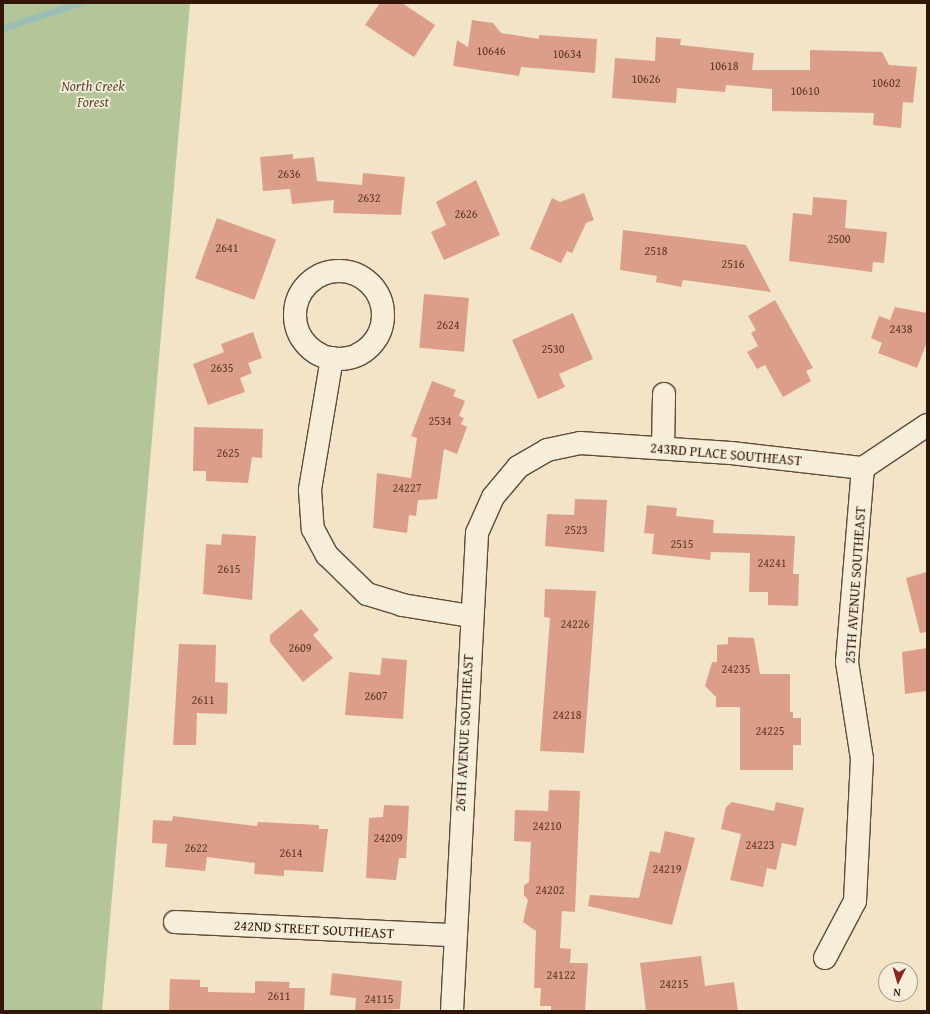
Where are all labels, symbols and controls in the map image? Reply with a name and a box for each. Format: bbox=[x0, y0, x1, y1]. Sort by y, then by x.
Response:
house number: 10646 bbox=[477, 44, 505, 58]
house number: 10634 bbox=[553, 47, 581, 61]
house number: 10618 bbox=[710, 59, 738, 73]
house number: 10626 bbox=[632, 72, 660, 86]
house number: 10602 bbox=[872, 76, 900, 90]
park label: North Creek Forest bbox=[61, 78, 125, 110]
house number: 10610 bbox=[791, 84, 819, 98]
house number: 2636 bbox=[277, 167, 301, 181]
house number: 2632 bbox=[357, 191, 381, 205]
house number: 2626 bbox=[454, 207, 478, 221]
house number: 2500 bbox=[827, 232, 851, 246]
house number: 2641 bbox=[215, 241, 239, 255]
house number: 2518 bbox=[644, 244, 668, 258]
house number: 2516 bbox=[721, 257, 745, 271]
house number: 2624 bbox=[436, 318, 460, 332]
house number: 2438 bbox=[889, 322, 913, 336]
house number: 2530 bbox=[541, 342, 565, 356]
house number: 2635 bbox=[210, 361, 234, 375]
house number: 2534 bbox=[428, 414, 452, 428]
street label: 243RD PLACE SOUTHEAST bbox=[649, 439, 803, 469]
house number: 2625 bbox=[216, 446, 240, 460]
house number: 24227 bbox=[393, 481, 421, 495]
street label: 25TH AVENUE SOUTHEAST bbox=[841, 506, 869, 664]
house number: 2523 bbox=[564, 523, 588, 537]
house number: 2515 bbox=[670, 537, 694, 551]
house number: 24241 bbox=[758, 556, 786, 570]
house number: 2615 bbox=[217, 562, 241, 576]
house number: 24226 bbox=[561, 617, 589, 631]
house number: 2609 bbox=[288, 641, 312, 655]
street label: 26TH AVENUE SOUTHEAST bbox=[451, 654, 477, 812]
house number: 24235 bbox=[722, 662, 750, 676]
house number: 2607 bbox=[364, 689, 388, 703]
house number: 2611 bbox=[191, 693, 215, 707]
house number: 24218 bbox=[553, 708, 581, 722]
house number: 24225 bbox=[756, 724, 784, 738]
house number: 24210 bbox=[533, 819, 561, 833]
house number: 24209 bbox=[374, 831, 402, 845]
house number: 24223 bbox=[746, 838, 774, 852]
house number: 2622 bbox=[184, 841, 208, 855]
house number: 2614 bbox=[279, 846, 303, 860]
house number: 24219 bbox=[653, 862, 681, 876]
house number: 24202 bbox=[536, 883, 564, 897]
street label: 242ND STREET SOUTHEAST bbox=[233, 916, 395, 942]
north arrow bbox=[878, 962, 918, 1002]
house number: 24122 bbox=[547, 968, 575, 982]
house number: 24215 bbox=[660, 977, 688, 991]
text: N bbox=[893, 985, 901, 1001]
house number: 2611 bbox=[267, 989, 291, 1003]
house number: 24115 bbox=[365, 992, 393, 1006]

